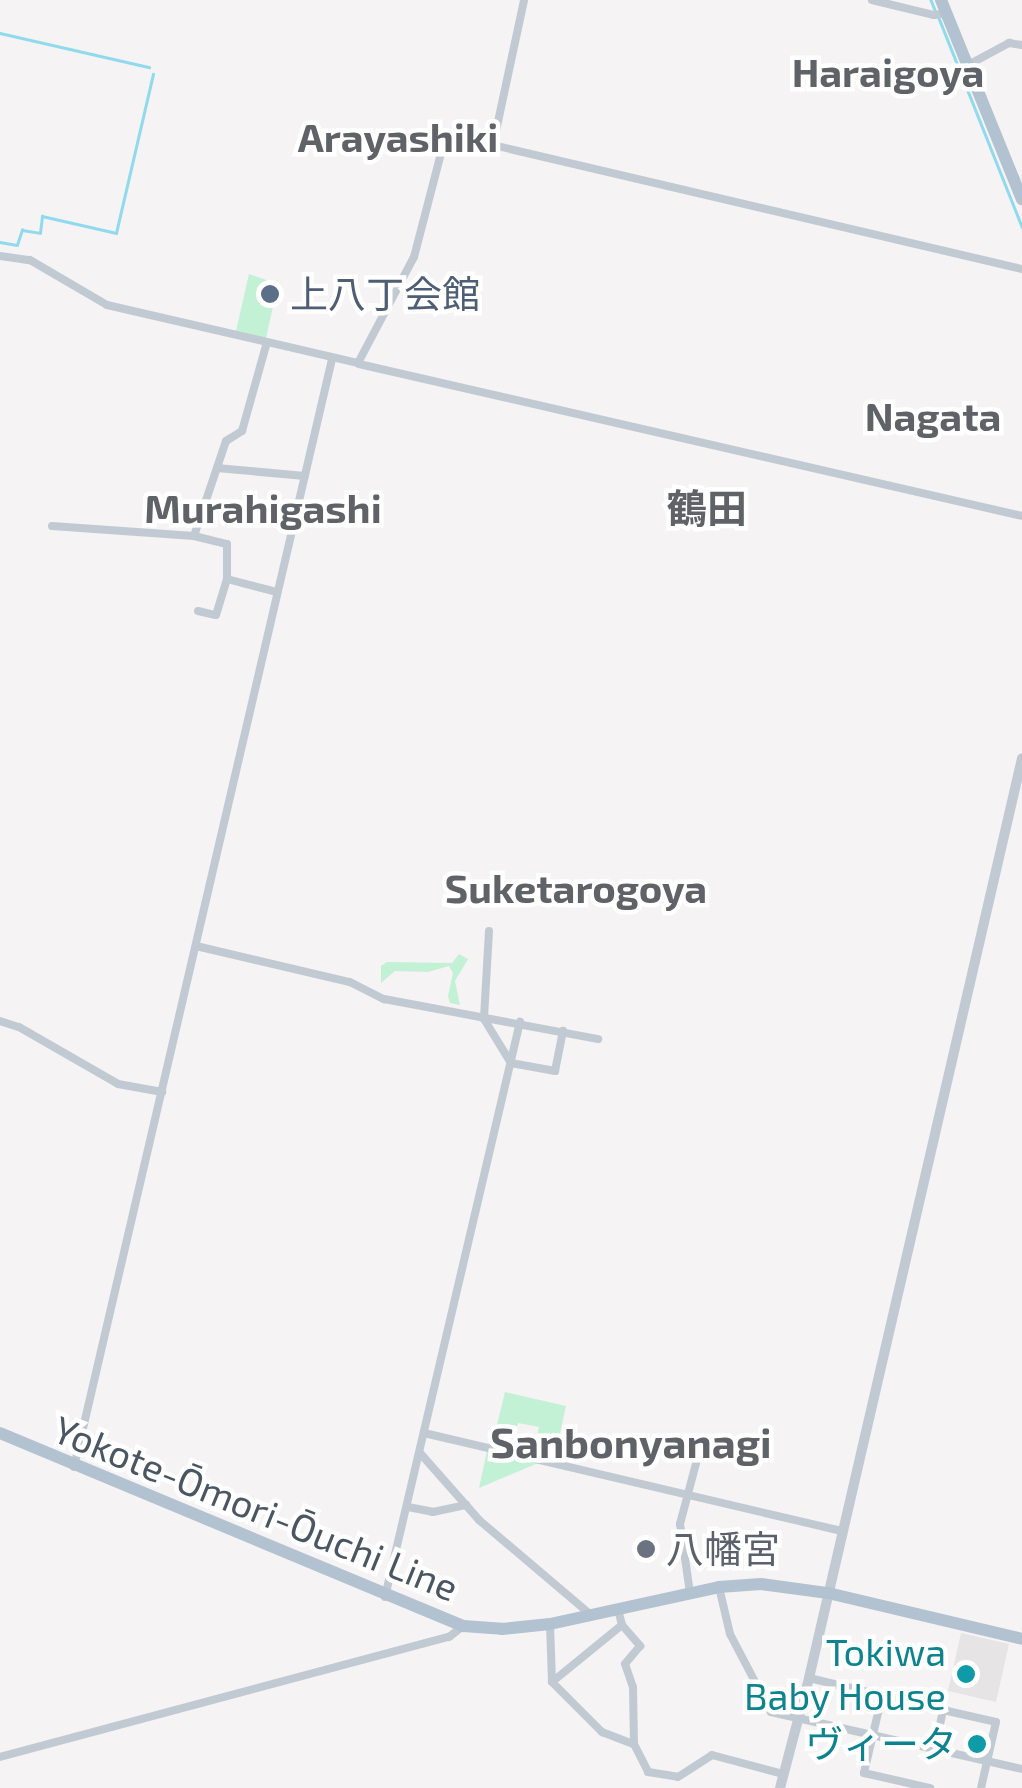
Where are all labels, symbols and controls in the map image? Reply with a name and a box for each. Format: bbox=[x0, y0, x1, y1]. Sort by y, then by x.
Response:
district label: Haraigoya bbox=[792, 47, 984, 95]
district label: Arayashiki bbox=[298, 112, 498, 160]
place label: 上八丁会館 bbox=[290, 271, 480, 317]
marker: 上八丁会館 bbox=[259, 283, 281, 305]
district label: Nagata bbox=[865, 391, 1001, 439]
district label: Murahigashi bbox=[144, 483, 382, 531]
district label: 鶴田 bbox=[667, 483, 747, 531]
district label: Suketarogoya bbox=[445, 863, 707, 911]
street label: Yokote-Ōmori-Ōuchi Line bbox=[47, 1406, 465, 1610]
district label: Sanbonyanagi bbox=[490, 1416, 772, 1466]
place label: 八幡宮 bbox=[666, 1526, 780, 1572]
marker: 八幡宮 bbox=[635, 1538, 657, 1560]
place label: Tokiwa Baby House bbox=[743, 1629, 946, 1718]
marker: Tokiwa Baby House bbox=[955, 1663, 977, 1685]
place label: ヴィータ bbox=[805, 1721, 957, 1767]
marker: ヴィータ bbox=[966, 1733, 988, 1755]

